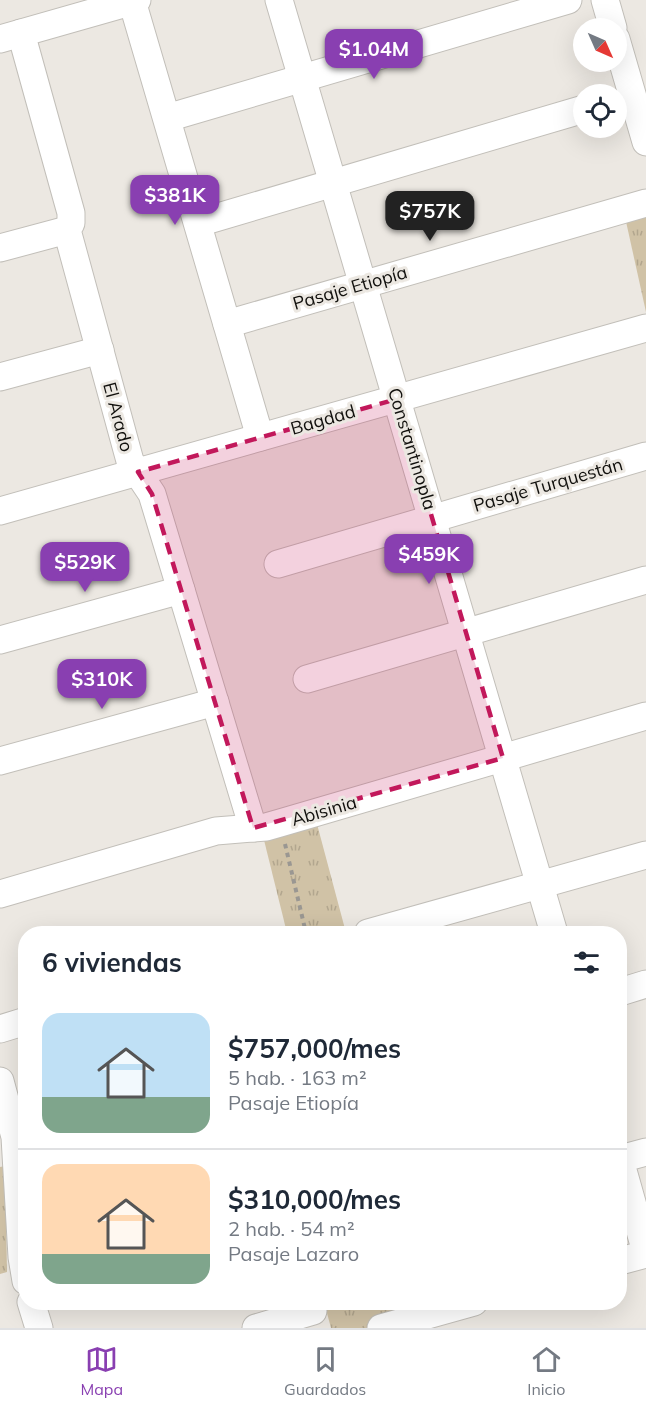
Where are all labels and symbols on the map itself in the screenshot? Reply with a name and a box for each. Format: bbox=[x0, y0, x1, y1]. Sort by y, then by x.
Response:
north arrow bbox=[573, 18, 627, 72]
pin: $1.04M bbox=[325, 29, 423, 80]
pin: $381K bbox=[133, 175, 217, 226]
pin: $757K bbox=[388, 191, 472, 242]
street label: Pasaje Etiopía bbox=[290, 260, 410, 315]
street label: El Arado bbox=[98, 380, 139, 454]
street label: Constantinopla bbox=[383, 385, 442, 513]
street label: Bagdad bbox=[288, 399, 358, 440]
street label: Pasaje Turquestán bbox=[470, 452, 625, 517]
pin: $459K bbox=[387, 534, 471, 585]
pin: $529K bbox=[43, 542, 127, 593]
pin: $310K bbox=[60, 659, 144, 710]
street label: Abisinia bbox=[288, 790, 359, 831]

